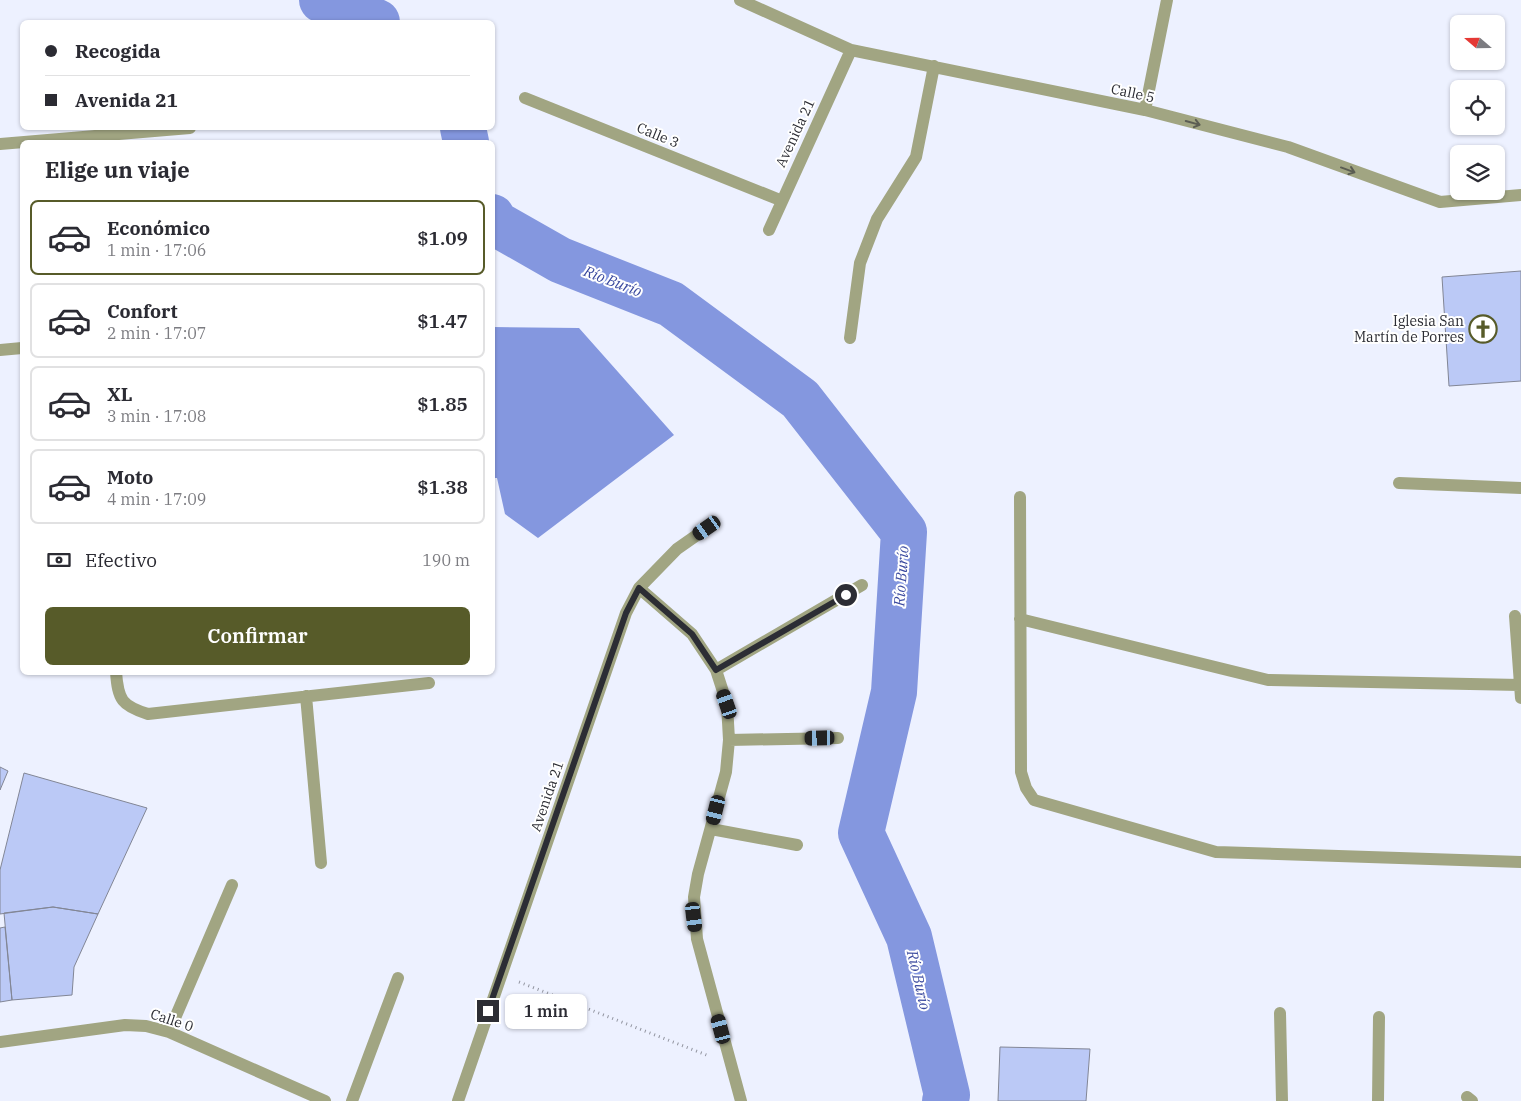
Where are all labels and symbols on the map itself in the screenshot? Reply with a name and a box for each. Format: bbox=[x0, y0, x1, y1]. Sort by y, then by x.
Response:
north arrow bbox=[1450, 15, 1505, 70]
street label: Calle 5 bbox=[1110, 80, 1156, 106]
street label: Avenida 21 bbox=[771, 96, 819, 170]
street label: Calle 3 bbox=[634, 118, 682, 152]
one-way arrow bbox=[1184, 118, 1200, 128]
one-way arrow bbox=[1340, 165, 1355, 175]
water label: Río Burío bbox=[580, 261, 645, 301]
place label: Iglesia San Martín de Porres bbox=[1354, 312, 1464, 346]
church icon: Iglesia San Martín de Porres bbox=[1468, 314, 1498, 344]
car bbox=[690, 513, 723, 543]
water label: Río Burío bbox=[889, 545, 913, 608]
route start bbox=[835, 584, 857, 606]
car bbox=[715, 687, 738, 721]
car bbox=[804, 730, 835, 746]
street label: Avenida 21 bbox=[527, 758, 567, 834]
car bbox=[705, 794, 726, 826]
car bbox=[684, 901, 703, 933]
water label: Río Burío bbox=[903, 947, 935, 1012]
callout: 1 min bbox=[506, 994, 588, 1028]
route end bbox=[477, 1000, 499, 1022]
street label: Calle 0 bbox=[148, 1005, 196, 1035]
car bbox=[709, 1013, 732, 1045]

